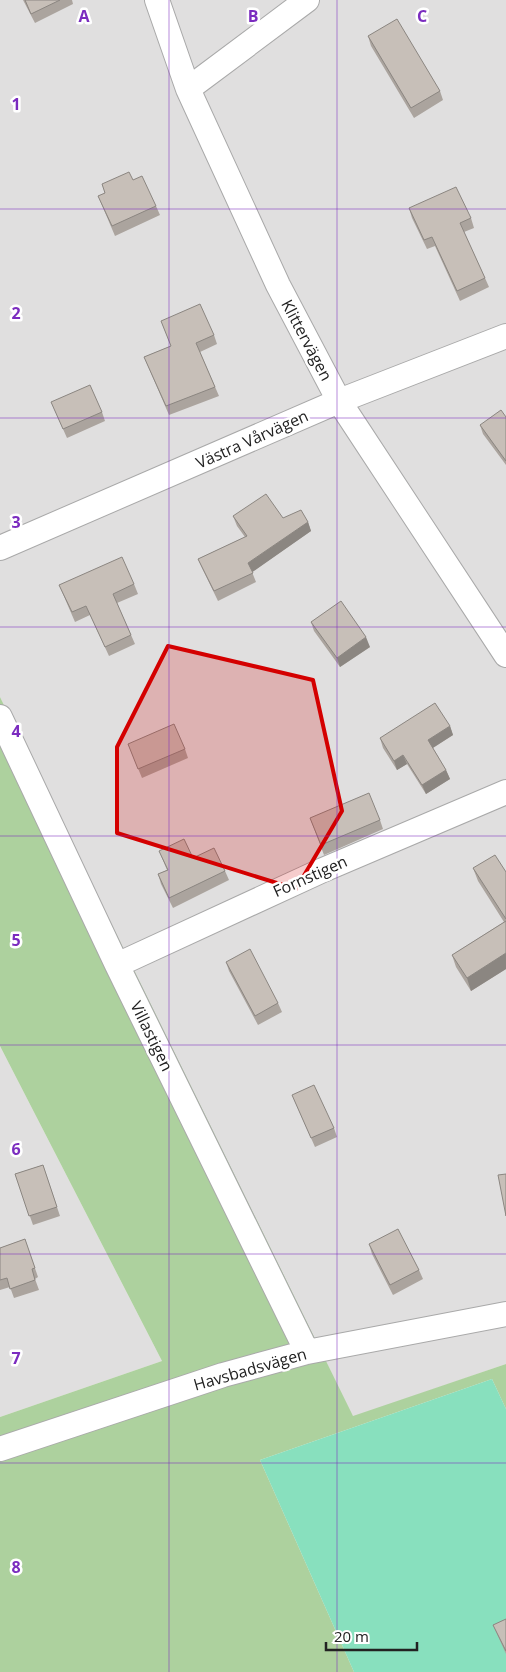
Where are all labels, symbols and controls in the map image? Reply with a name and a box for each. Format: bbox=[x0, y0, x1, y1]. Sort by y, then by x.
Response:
text: A bbox=[78, 5, 90, 27]
text: B bbox=[248, 5, 258, 27]
text: C bbox=[417, 5, 427, 27]
text: 1 bbox=[11, 93, 21, 115]
street label: Klittervägen bbox=[276, 295, 338, 385]
text: 2 bbox=[11, 302, 21, 324]
street label: Västra Vårvägen bbox=[192, 404, 312, 474]
text: 3 bbox=[11, 511, 21, 533]
text: 4 bbox=[11, 720, 21, 742]
street label: Fornstigen bbox=[269, 850, 351, 902]
text: 5 bbox=[11, 929, 21, 951]
street label: Villastigen bbox=[126, 997, 178, 1075]
text: 6 bbox=[11, 1138, 21, 1160]
street label: Havsbadsvägen bbox=[191, 1342, 309, 1396]
text: 7 bbox=[11, 1347, 21, 1369]
text: 8 bbox=[11, 1556, 21, 1578]
scale bar bbox=[326, 1620, 417, 1652]
text: 20 m bbox=[334, 1626, 369, 1646]

